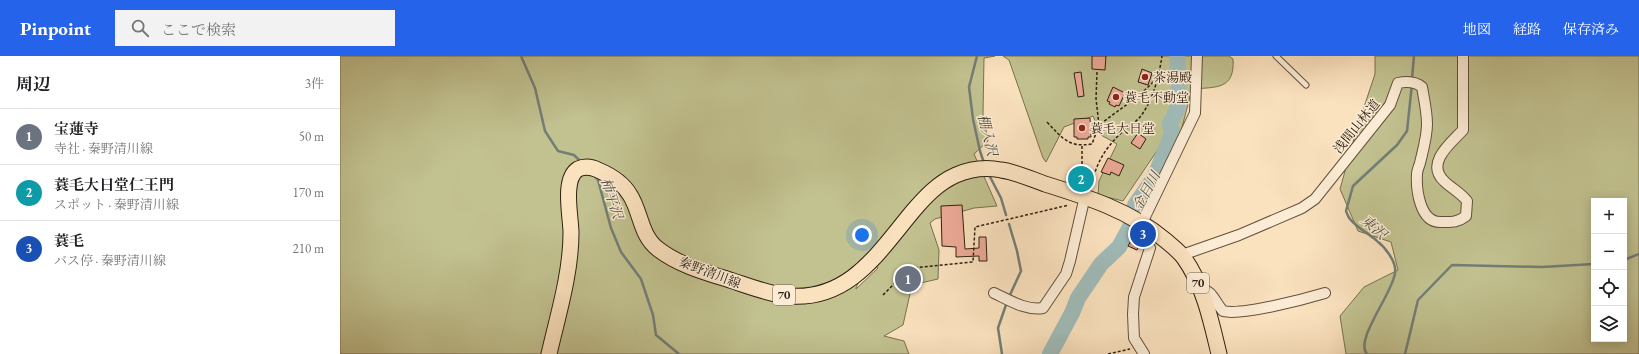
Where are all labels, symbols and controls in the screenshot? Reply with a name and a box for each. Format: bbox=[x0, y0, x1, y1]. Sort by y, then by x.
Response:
search box bbox=[115, 10, 395, 46]
text: Pinpoint bbox=[20, 16, 91, 41]
icon: search bbox=[129, 17, 151, 39]
text: ここで検索 bbox=[161, 20, 236, 39]
text: 地図 bbox=[1463, 20, 1491, 38]
text: 経路 bbox=[1513, 20, 1541, 38]
text: 保存済み bbox=[1563, 20, 1619, 38]
place label: 茶湯殿 bbox=[1153, 69, 1192, 86]
marker: 茶湯殿 bbox=[1140, 72, 1150, 82]
text: 周辺 bbox=[16, 73, 50, 95]
text: 3件 bbox=[305, 75, 324, 92]
place label: 蓑毛不動堂 bbox=[1124, 89, 1189, 106]
marker: 蓑毛不動堂 bbox=[1111, 92, 1121, 102]
street label: 浅間山林道 bbox=[1329, 96, 1383, 157]
water label: 棚入沢 bbox=[974, 112, 1002, 159]
text: 宝蓮寺 bbox=[54, 119, 99, 138]
place label: 蓑毛大日堂 bbox=[1090, 120, 1155, 137]
marker: 蓑毛大日堂 bbox=[1077, 123, 1087, 133]
text: 1 bbox=[26, 128, 32, 145]
text: 50 m bbox=[299, 128, 324, 145]
text: 寺社 · 秦野清川線 bbox=[54, 140, 153, 157]
pin: 2 bbox=[1068, 164, 1094, 194]
water label: 金目川 bbox=[1128, 166, 1165, 214]
text: 蓑毛大日堂仁王門 bbox=[54, 175, 174, 194]
water label: 柿平沢 bbox=[597, 175, 628, 223]
text: 2 bbox=[26, 184, 32, 201]
text: 170 m bbox=[293, 184, 324, 201]
text: スポット · 秦野清川線 bbox=[54, 196, 179, 213]
map controls bbox=[1591, 198, 1627, 342]
button: + bbox=[1591, 198, 1627, 234]
water label: 東沢 bbox=[1358, 211, 1392, 244]
pin: 3 bbox=[1130, 219, 1156, 249]
your location bbox=[852, 225, 872, 245]
text: 蓑毛 bbox=[54, 231, 84, 250]
button: − bbox=[1591, 234, 1627, 270]
text: 3 bbox=[26, 240, 32, 257]
text: 210 m bbox=[293, 240, 324, 257]
text: バス停 · 秦野清川線 bbox=[54, 252, 166, 269]
street label: 秦野清川線 bbox=[676, 253, 743, 292]
pin: 1 bbox=[895, 264, 921, 294]
button: locate bbox=[1591, 270, 1627, 306]
road number: 70 bbox=[1187, 273, 1209, 293]
road number: 70 bbox=[773, 285, 795, 305]
button: layers bbox=[1591, 306, 1627, 342]

